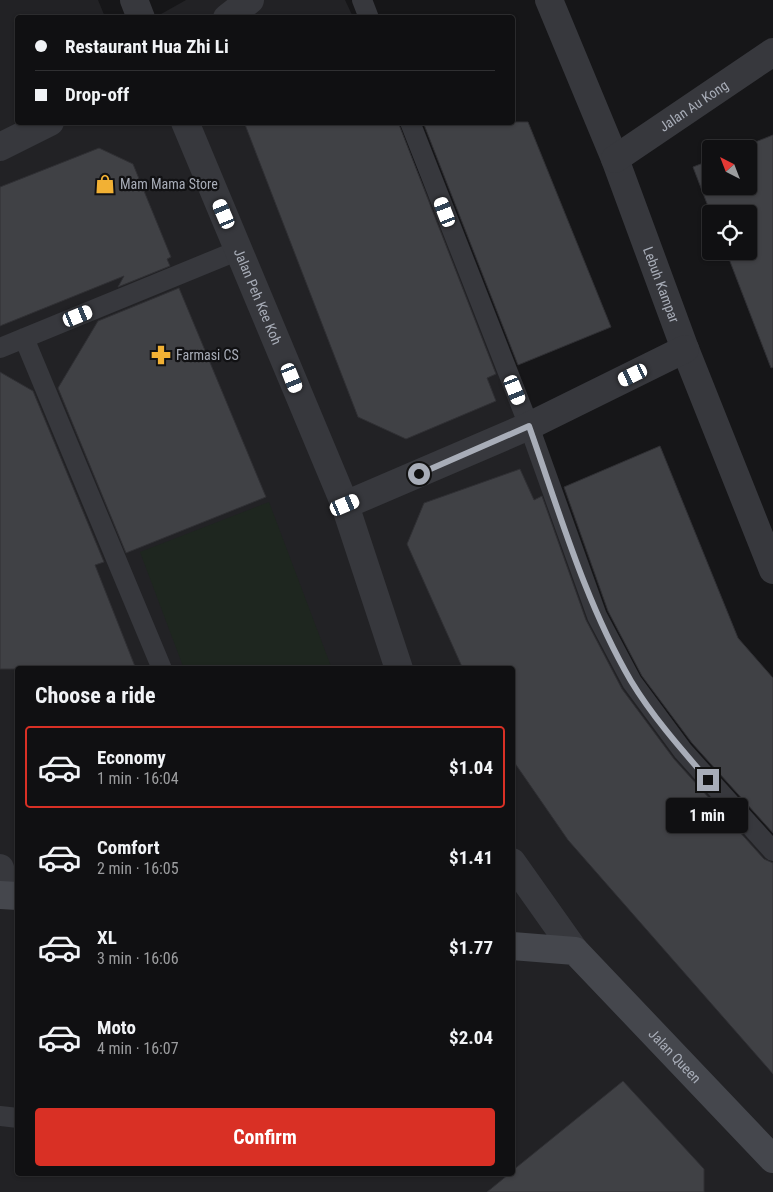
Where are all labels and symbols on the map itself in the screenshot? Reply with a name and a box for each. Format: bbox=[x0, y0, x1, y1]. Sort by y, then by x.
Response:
street label: Jalan Au Kong bbox=[656, 77, 731, 135]
north arrow bbox=[702, 140, 758, 195]
shop icon: Mam Mama Store bbox=[94, 173, 116, 195]
place label: Mam Mama Store bbox=[120, 176, 218, 192]
car bbox=[432, 195, 457, 229]
car bbox=[211, 197, 236, 231]
street label: Lebuh Kampar bbox=[640, 244, 683, 325]
street label: Jalan Peh Kee Koh bbox=[231, 246, 285, 347]
car bbox=[61, 303, 94, 329]
pharmacy icon: Farmasi CS bbox=[150, 344, 172, 366]
place label: Farmasi CS bbox=[176, 347, 239, 363]
car bbox=[279, 361, 304, 395]
car bbox=[616, 362, 649, 388]
car bbox=[502, 373, 527, 407]
route start bbox=[408, 463, 430, 485]
car bbox=[328, 492, 361, 518]
route end bbox=[697, 769, 719, 791]
callout: 1 min bbox=[667, 798, 749, 832]
street label: Jalan Queen bbox=[645, 1026, 704, 1086]

